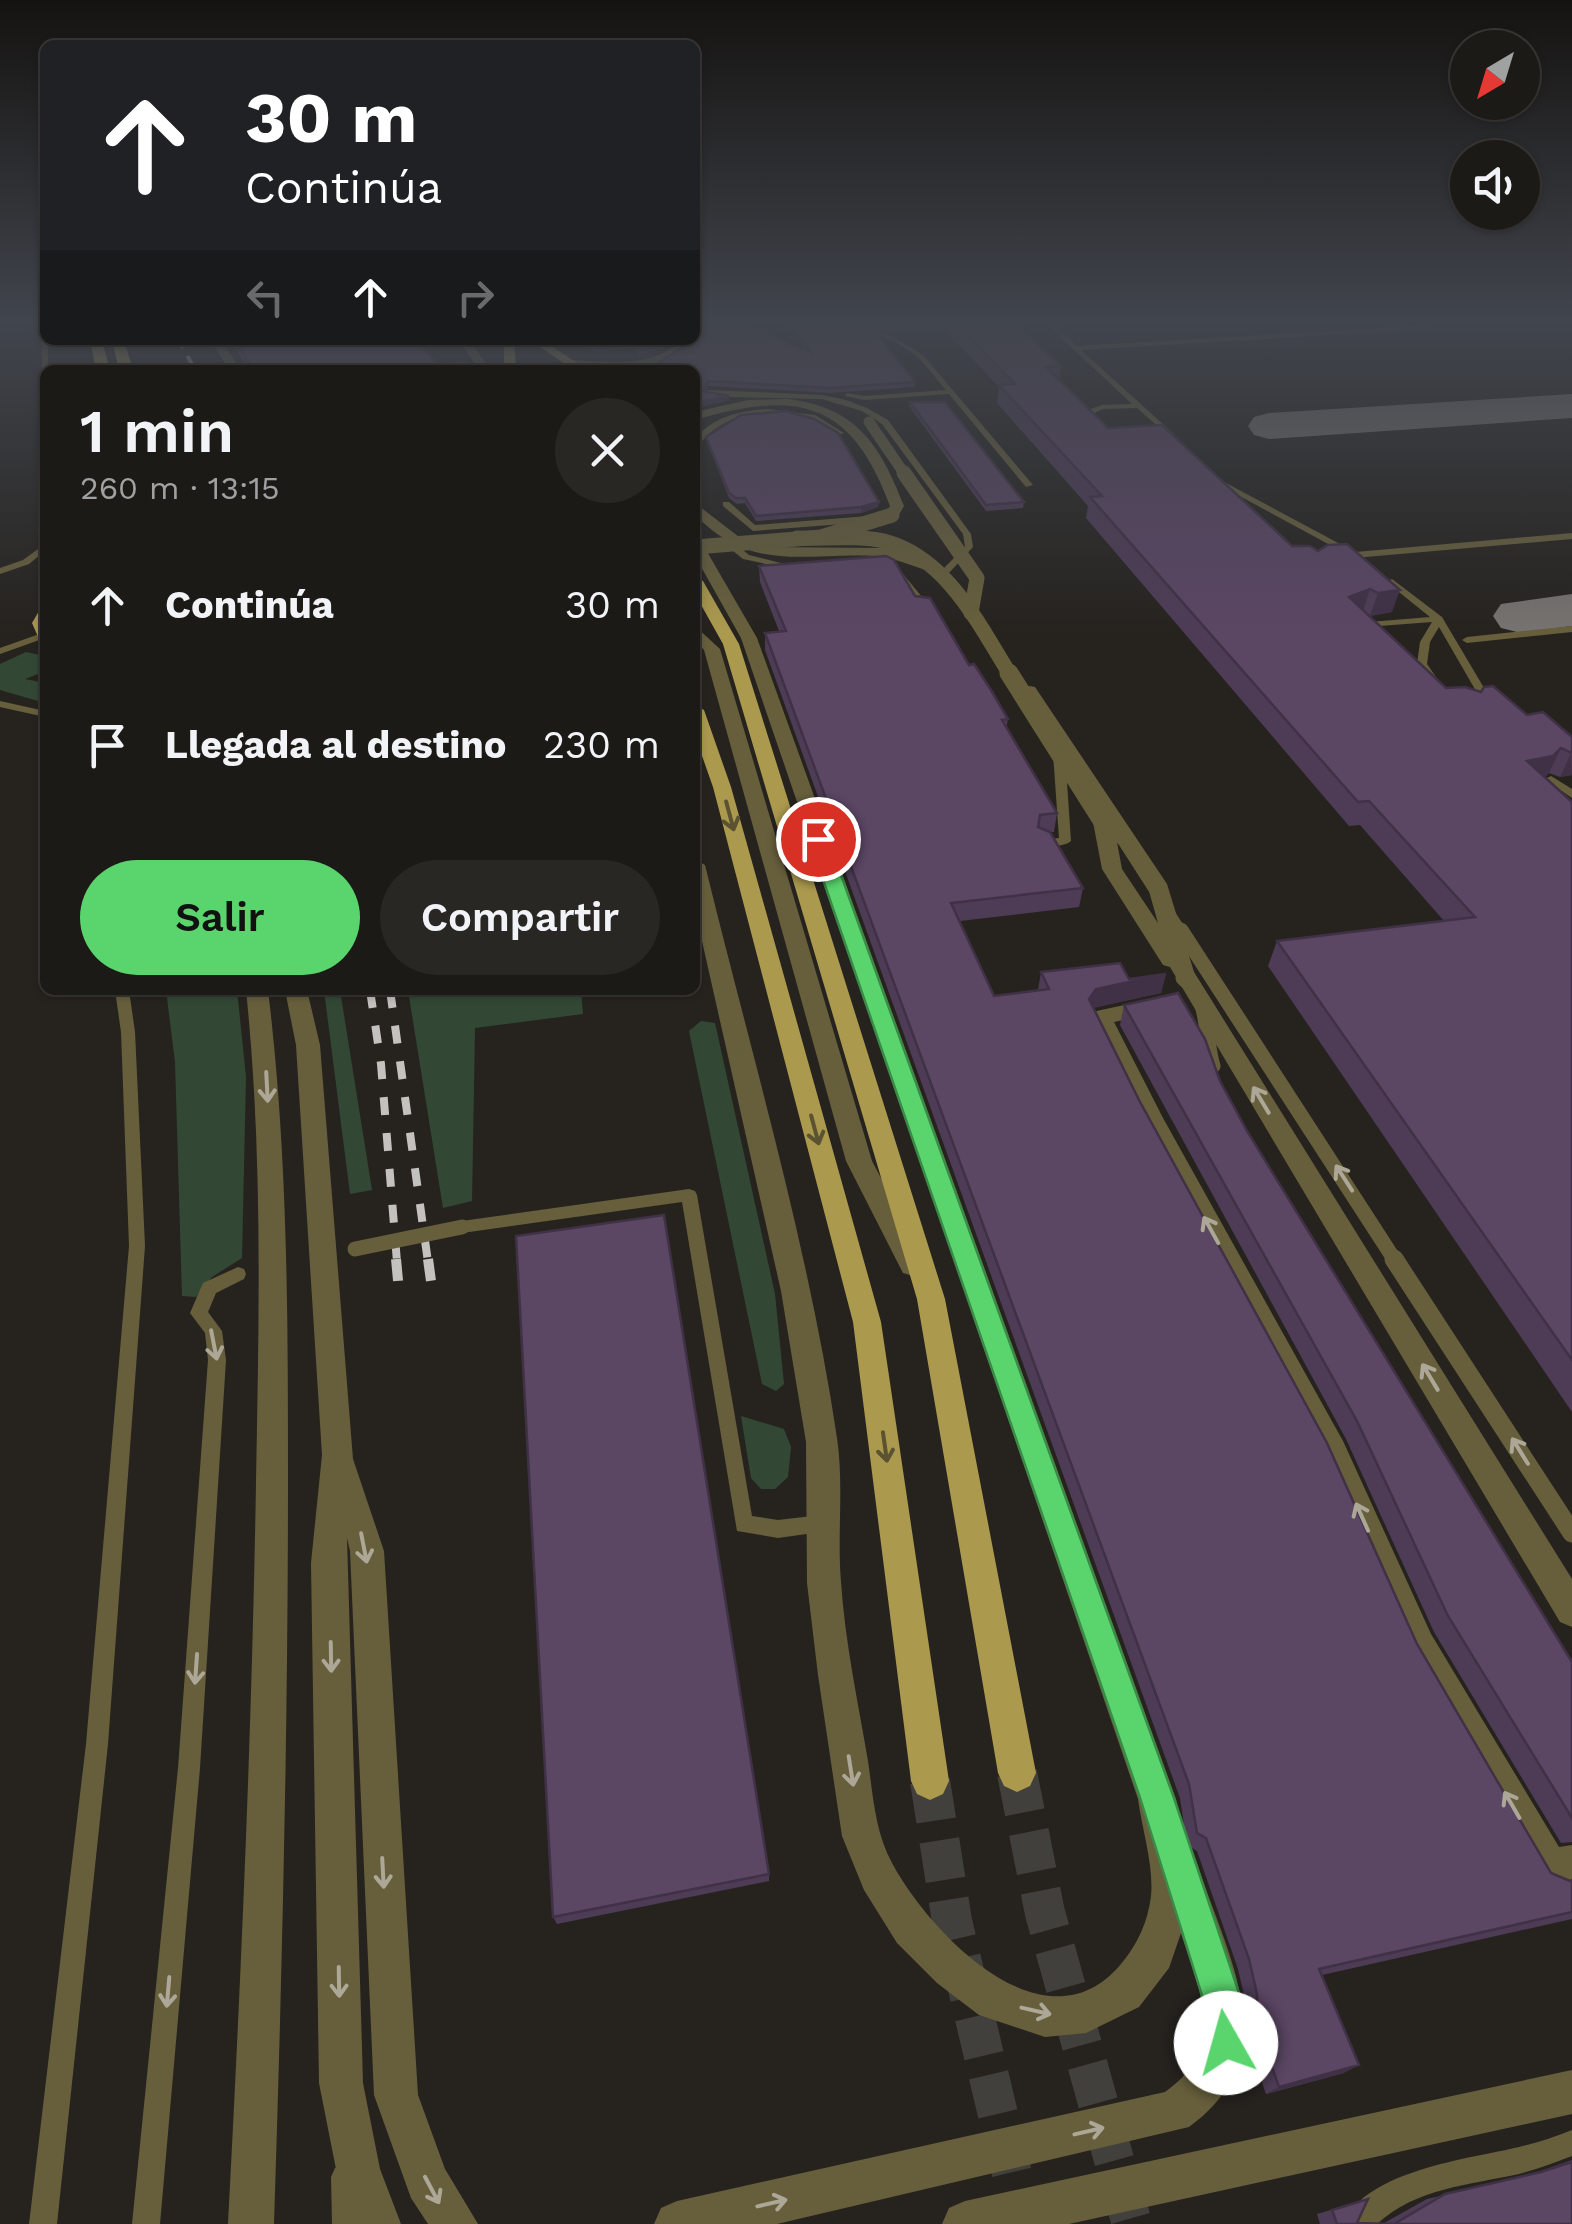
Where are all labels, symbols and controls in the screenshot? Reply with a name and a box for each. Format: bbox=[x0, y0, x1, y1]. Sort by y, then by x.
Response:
north arrow bbox=[1450, 30, 1540, 120]
map controls bbox=[1450, 30, 1540, 230]
text: 30 m bbox=[245, 77, 417, 159]
icon: ahead bbox=[80, 80, 210, 210]
button: sound bbox=[1450, 140, 1540, 230]
text: Continúa bbox=[245, 161, 442, 214]
icon: left bbox=[238, 270, 293, 325]
icon: ahead bbox=[343, 270, 398, 325]
icon: right bbox=[448, 270, 503, 325]
text: 1 min bbox=[80, 396, 234, 467]
button: close bbox=[555, 398, 660, 503]
text: 260 m · 13:15 bbox=[80, 469, 280, 507]
icon: ahead bbox=[80, 578, 135, 633]
text: Continúa bbox=[165, 583, 334, 627]
text: 30 m bbox=[565, 583, 660, 627]
icon: arrive bbox=[80, 718, 135, 773]
text: Llegada al destino bbox=[165, 723, 507, 767]
text: 230 m bbox=[543, 723, 660, 767]
pin bbox=[776, 797, 861, 882]
one-way arrow bbox=[722, 800, 740, 832]
icon: arrive bbox=[791, 812, 846, 867]
button: Salir bbox=[80, 860, 360, 975]
button: Compartir bbox=[380, 860, 660, 975]
one-way arrow bbox=[258, 1070, 277, 1102]
one-way arrow bbox=[1251, 1086, 1271, 1115]
one-way arrow bbox=[807, 1114, 826, 1145]
one-way arrow bbox=[1333, 1164, 1354, 1192]
one-way arrow bbox=[1201, 1215, 1221, 1245]
one-way arrow bbox=[205, 1329, 224, 1361]
one-way arrow bbox=[1420, 1363, 1440, 1392]
one-way arrow bbox=[876, 1430, 894, 1463]
one-way arrow bbox=[1510, 1437, 1530, 1465]
one-way arrow bbox=[1352, 1502, 1370, 1533]
one-way arrow bbox=[355, 1531, 374, 1564]
one-way arrow bbox=[321, 1640, 340, 1672]
one-way arrow bbox=[186, 1652, 205, 1684]
one-way arrow bbox=[842, 1754, 860, 1787]
one-way arrow bbox=[1502, 1791, 1522, 1820]
one-way arrow bbox=[374, 1856, 393, 1888]
one-way arrow bbox=[329, 1965, 348, 1997]
one-way arrow bbox=[158, 1976, 177, 2008]
position arrow bbox=[1174, 1991, 1278, 2095]
one-way arrow bbox=[1019, 2003, 1051, 2022]
one-way arrow bbox=[1072, 2121, 1104, 2140]
one-way arrow bbox=[423, 2175, 442, 2205]
one-way arrow bbox=[755, 2192, 787, 2211]

